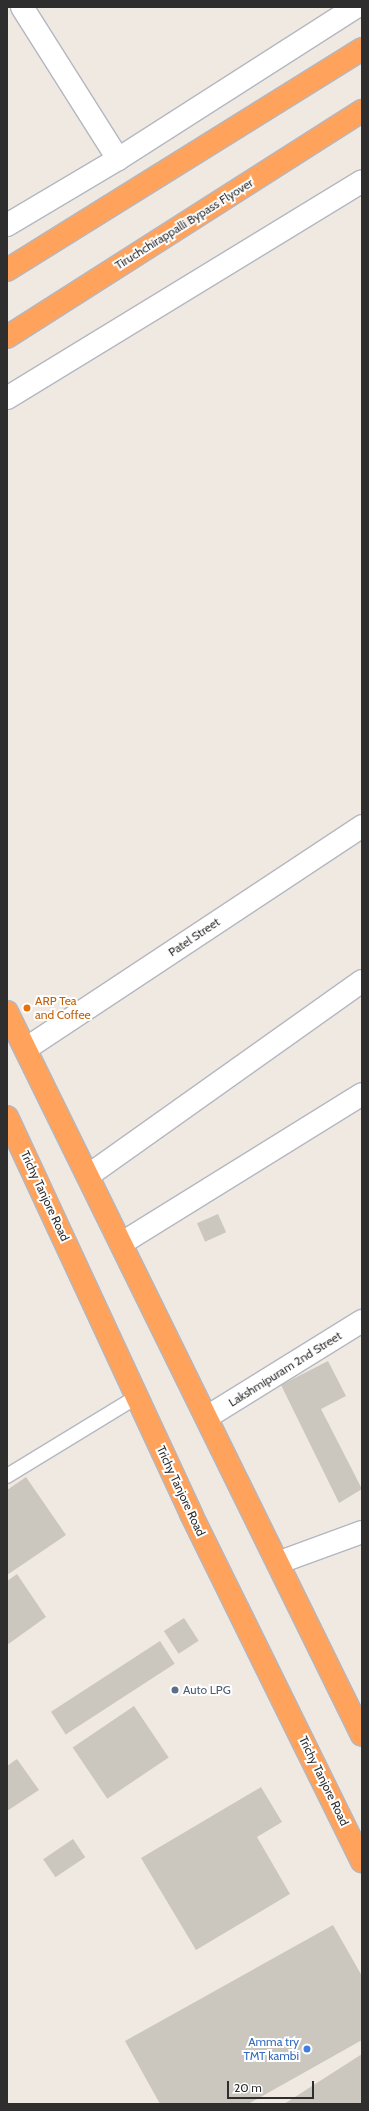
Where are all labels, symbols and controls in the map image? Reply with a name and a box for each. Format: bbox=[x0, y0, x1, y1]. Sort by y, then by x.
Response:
street label: Tiruchchirappalli Bypass Flyover bbox=[112, 175, 256, 273]
street label: Patel Street bbox=[166, 915, 222, 959]
place label: ARP Tea and Coffee bbox=[35, 994, 91, 1022]
marker: ARP Tea and Coffee bbox=[22, 1003, 32, 1013]
street label: Trichy Tanjore Road bbox=[18, 1149, 72, 1243]
street label: Lakshmipuram 2nd Street bbox=[226, 1328, 344, 1410]
street label: Trichy Tanjore Road bbox=[154, 1444, 208, 1538]
place label: Auto LPG bbox=[183, 1683, 231, 1697]
marker: Auto LPG bbox=[170, 1685, 180, 1695]
street label: Trichy Tanjore Road bbox=[296, 1734, 352, 1828]
place label: Amma try TMT kambi bbox=[244, 2035, 299, 2063]
marker: Amma try TMT kambi bbox=[302, 2044, 312, 2054]
scale bar bbox=[229, 2073, 316, 2099]
text: 20 m bbox=[234, 2080, 262, 2095]

